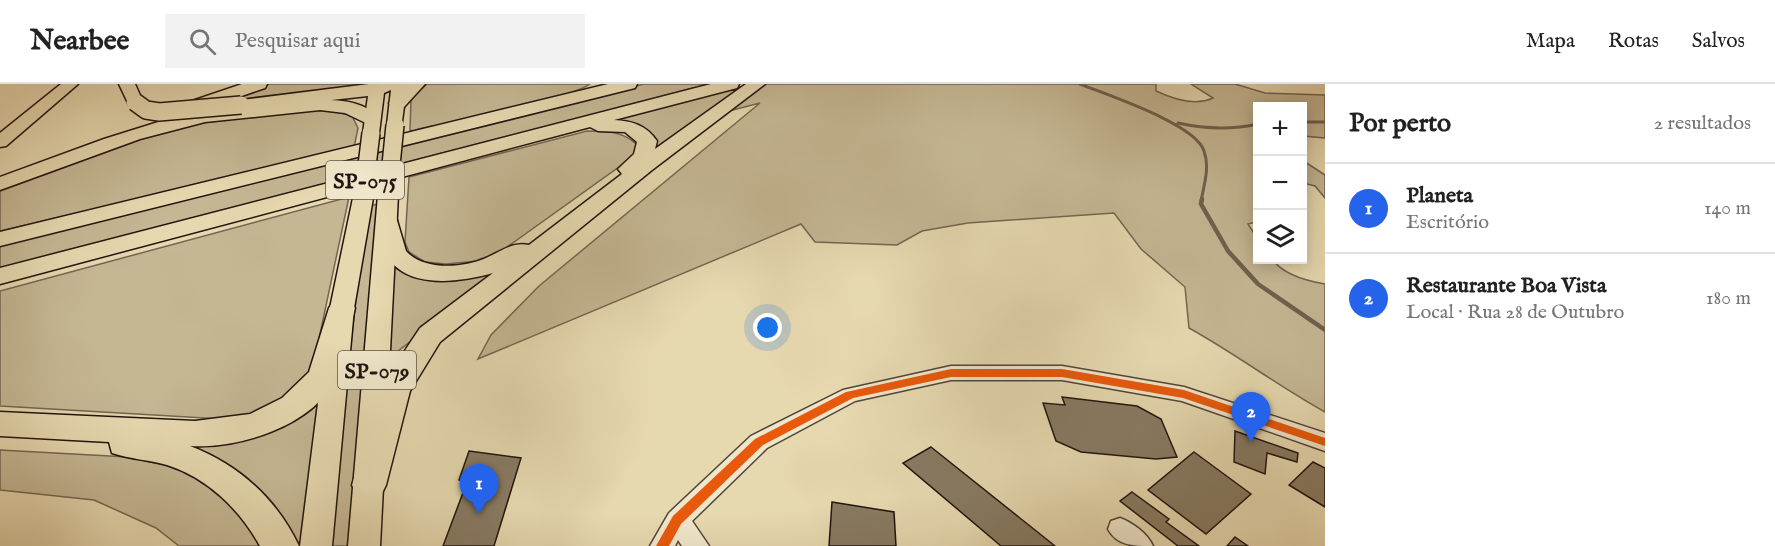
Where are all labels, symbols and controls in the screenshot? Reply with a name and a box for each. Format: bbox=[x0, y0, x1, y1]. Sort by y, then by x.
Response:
search box bbox=[165, 14, 585, 68]
text: Nearbee bbox=[30, 24, 129, 59]
icon: search bbox=[186, 25, 219, 58]
text: Pesquisar aqui bbox=[234, 27, 361, 55]
text: Mapa bbox=[1526, 28, 1575, 55]
text: Rotas bbox=[1608, 28, 1659, 55]
text: Salvos bbox=[1692, 28, 1745, 55]
map controls bbox=[1253, 102, 1307, 264]
button: + bbox=[1253, 102, 1307, 156]
text: Por perto bbox=[1349, 107, 1451, 140]
text: 2 resultados bbox=[1654, 111, 1751, 136]
button: − bbox=[1253, 156, 1307, 210]
road number: SP-075 bbox=[326, 161, 404, 199]
text: Planeta bbox=[1406, 182, 1473, 210]
text: 1 bbox=[1365, 196, 1372, 221]
text: 140 m bbox=[1704, 196, 1751, 221]
button: layers bbox=[1253, 210, 1307, 264]
text: Escritório bbox=[1406, 210, 1489, 235]
text: Restaurante Boa Vista bbox=[1406, 272, 1606, 300]
text: 2 bbox=[1364, 286, 1373, 311]
text: 180 m bbox=[1706, 286, 1751, 311]
text: Local · Rua 28 de Outubro bbox=[1406, 300, 1624, 325]
your location bbox=[753, 313, 782, 342]
road number: SP-079 bbox=[338, 351, 416, 389]
pin: 2 bbox=[1232, 392, 1270, 442]
pin: 1 bbox=[460, 464, 498, 514]

